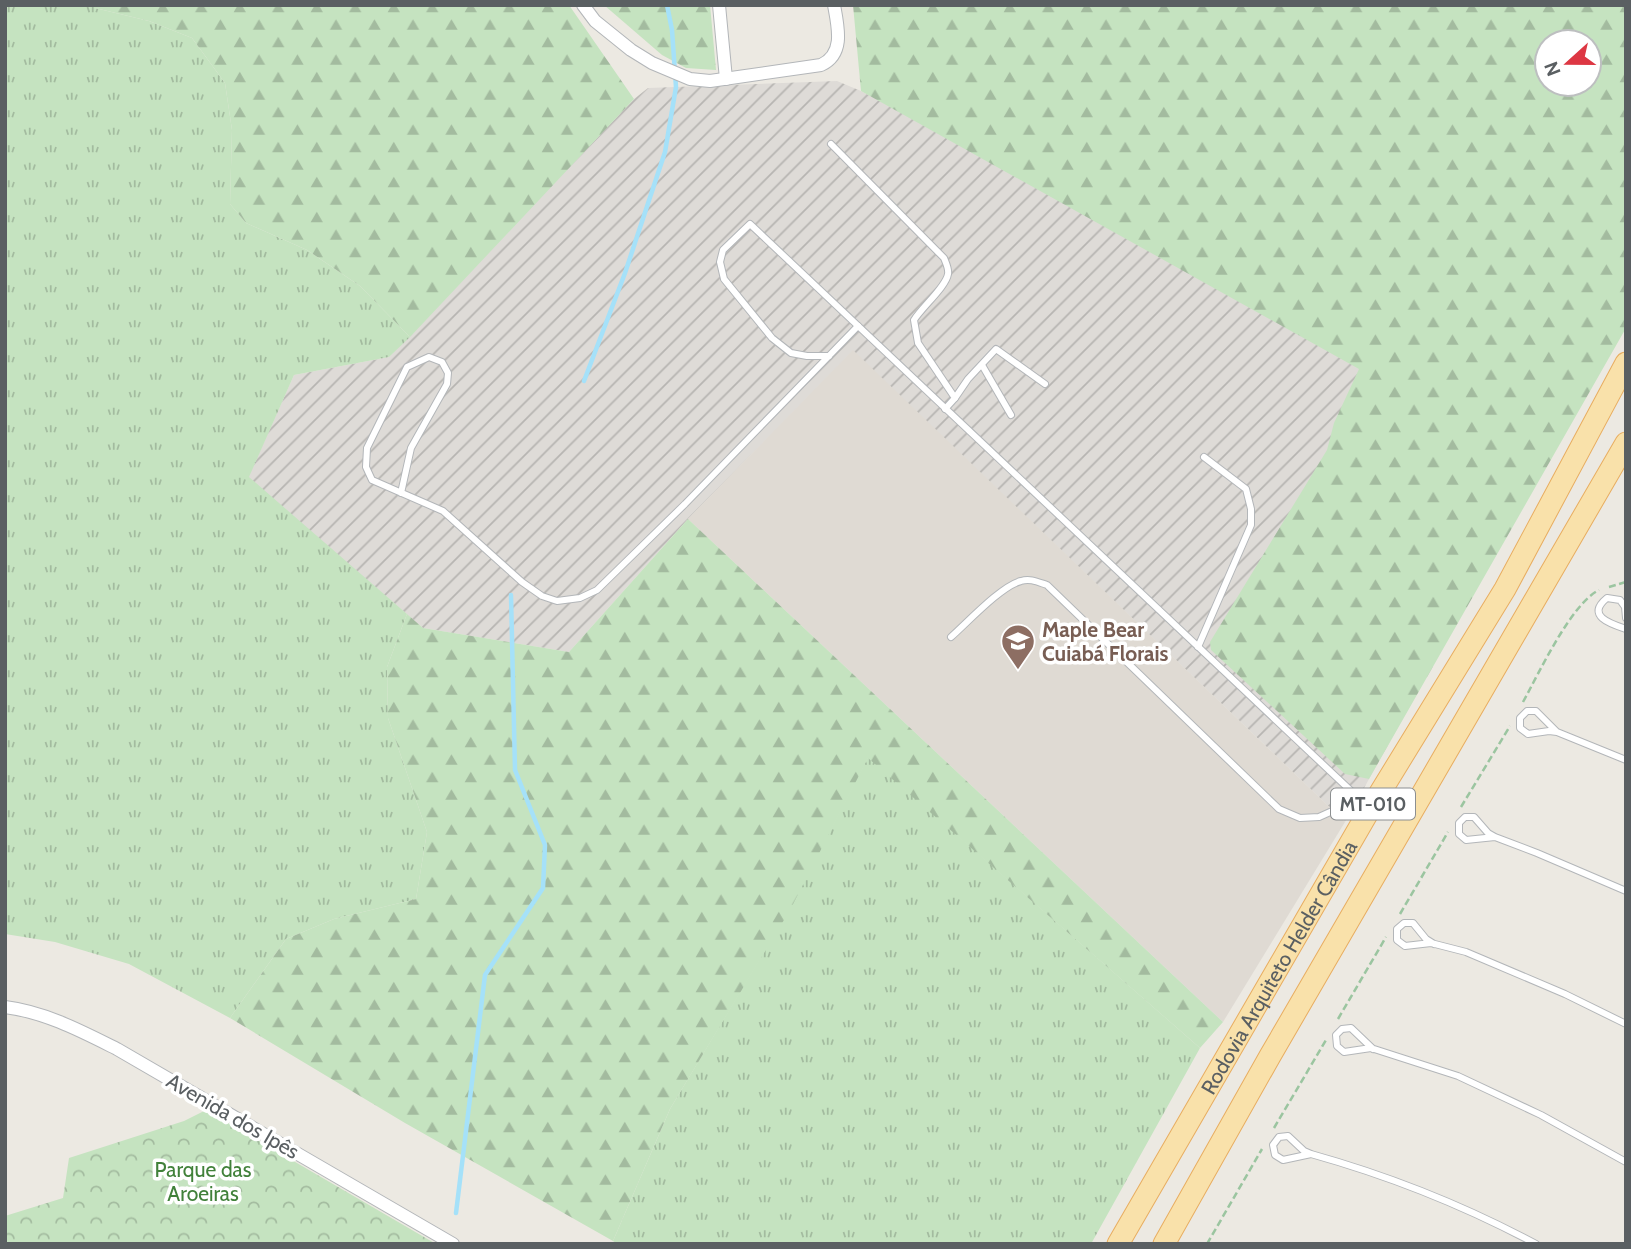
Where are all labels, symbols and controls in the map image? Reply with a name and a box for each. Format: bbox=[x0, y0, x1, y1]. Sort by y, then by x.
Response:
north arrow bbox=[1533, 28, 1603, 98]
text: N bbox=[1539, 59, 1566, 79]
place label: Maple Bear Cuiabá Florais bbox=[1042, 617, 1168, 666]
school or university icon: Maple Bear Cuiabá Florais bbox=[999, 622, 1037, 671]
road number: MT-010 bbox=[1331, 789, 1415, 820]
street label: Rodovia Arquiteto Helder Cândia bbox=[1195, 836, 1362, 1098]
street label: Avenida dos Ipês bbox=[162, 1068, 304, 1164]
park label: Parque das Aroeiras bbox=[155, 1157, 252, 1206]

